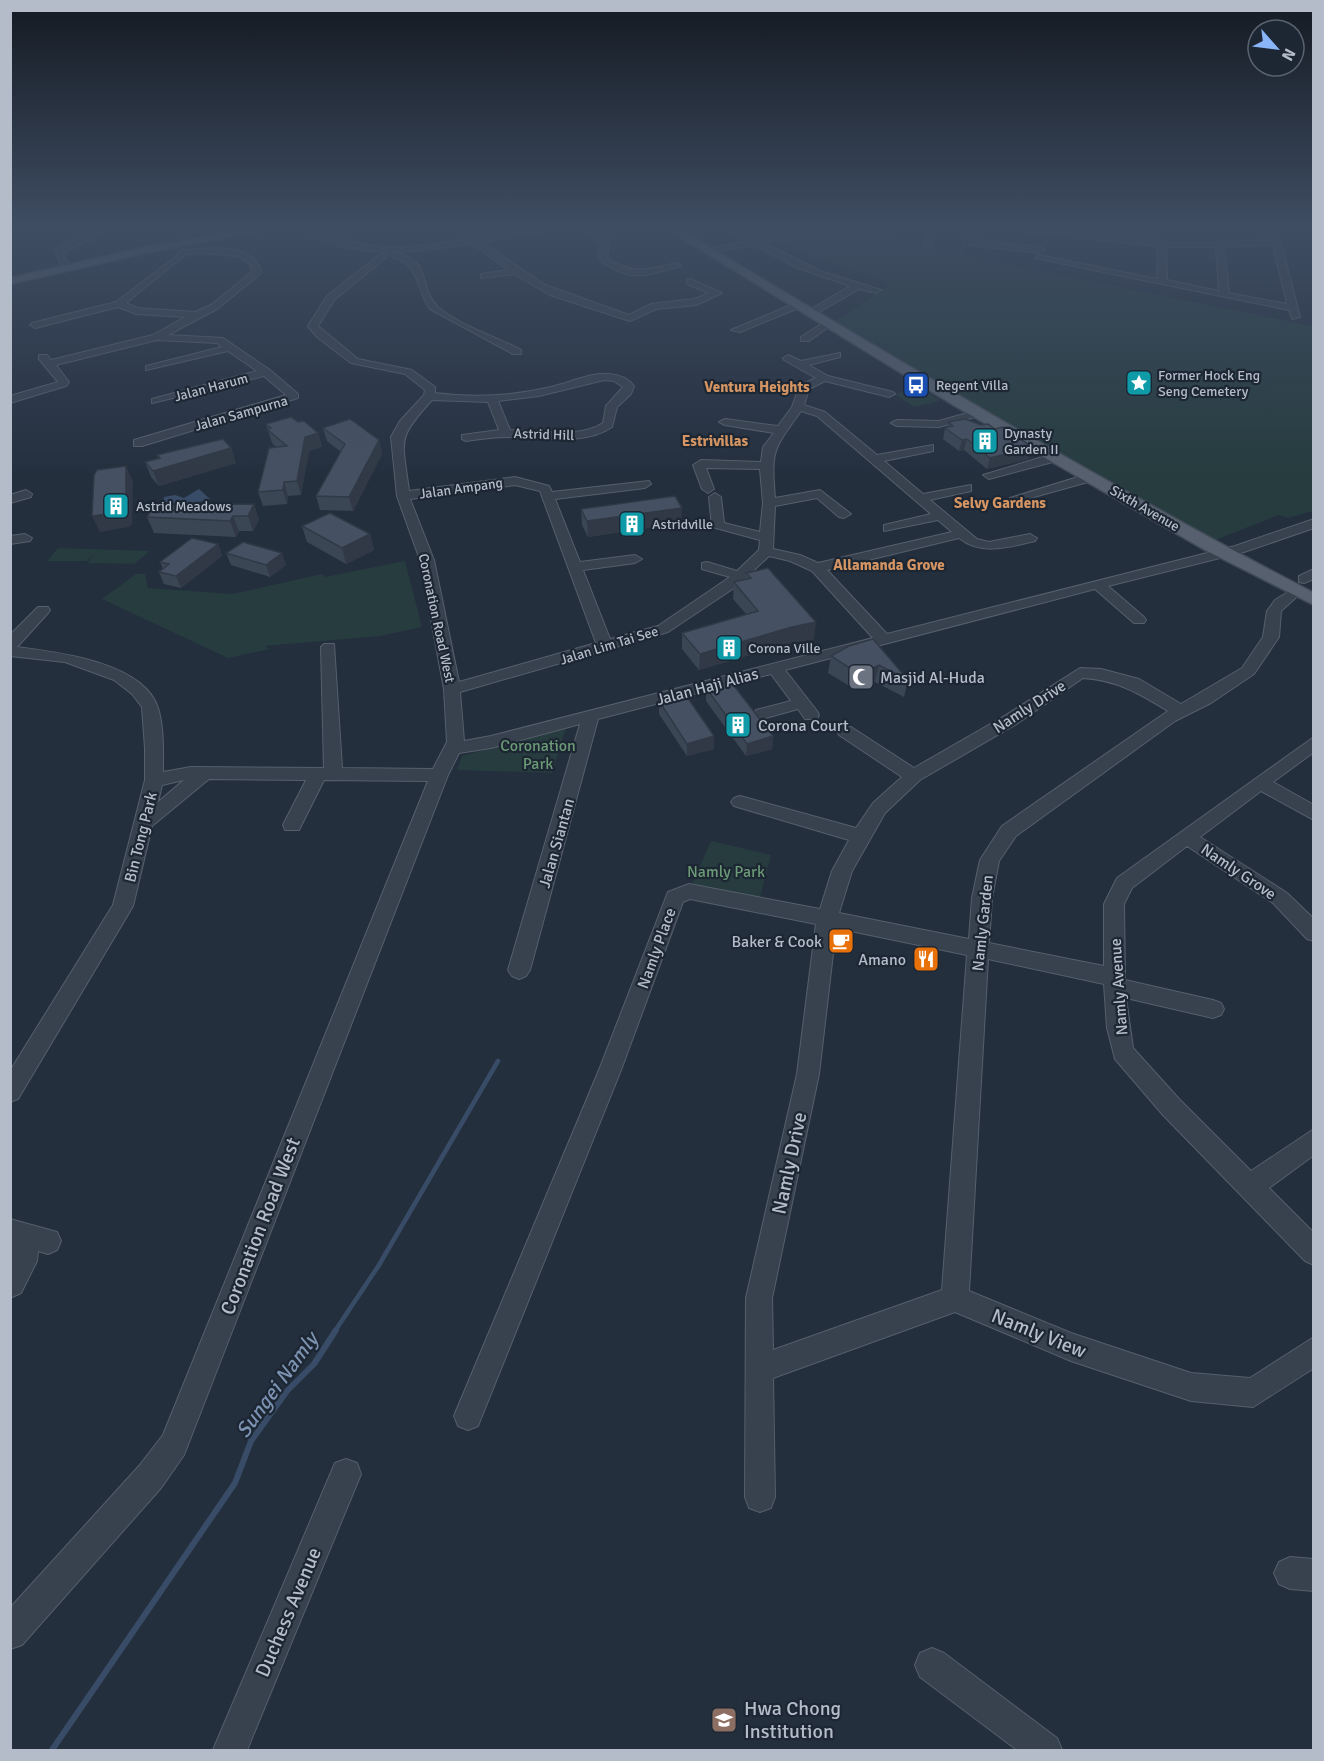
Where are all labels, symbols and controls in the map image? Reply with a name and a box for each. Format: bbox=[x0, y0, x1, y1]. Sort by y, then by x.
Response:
north arrow bbox=[1246, 18, 1306, 78]
text: N bbox=[1277, 45, 1300, 64]
place label: Former Hock Eng Seng Cemetery bbox=[1158, 367, 1260, 400]
place icon: Former Hock Eng Seng Cemetery bbox=[1124, 368, 1154, 398]
street label: Jalan Harum bbox=[172, 370, 250, 405]
bus stop icon: Regent Villa bbox=[901, 370, 931, 400]
place label: Regent Villa bbox=[936, 377, 1008, 394]
district label: Ventura Heights bbox=[704, 378, 810, 396]
street label: Jalan Sampurna bbox=[193, 392, 290, 435]
street label: Astrid Hill bbox=[513, 425, 575, 444]
place label: Dynasty Garden II bbox=[1004, 425, 1059, 458]
building icon: Dynasty Garden II bbox=[970, 426, 1000, 456]
district label: Estrivillas bbox=[682, 432, 749, 450]
street label: Jalan Ampang bbox=[418, 474, 504, 503]
street label: Sixth Avenue bbox=[1107, 482, 1182, 535]
building icon: Astrid Meadows bbox=[101, 491, 131, 521]
district label: Selvy Gardens bbox=[954, 494, 1046, 512]
place label: Astrid Meadows bbox=[136, 498, 231, 515]
building icon: Astridville bbox=[617, 509, 647, 539]
place label: Astridville bbox=[652, 516, 713, 533]
street label: Coronation Road West bbox=[415, 552, 459, 684]
district label: Allamanda Grove bbox=[833, 556, 945, 574]
street label: Jalan Lim Tai See bbox=[558, 622, 660, 668]
building icon: Corona Ville bbox=[714, 633, 744, 663]
place label: Corona Ville bbox=[748, 640, 820, 657]
mosque icon: Masjid Al-Huda bbox=[846, 662, 876, 692]
street label: Jalan Haji Alias bbox=[654, 664, 761, 710]
place label: Masjid Al-Huda bbox=[880, 668, 985, 688]
street label: Namly Drive bbox=[989, 676, 1070, 738]
building icon: Corona Court bbox=[723, 710, 753, 740]
place label: Corona Court bbox=[758, 716, 849, 736]
park label: Coronation Park bbox=[500, 736, 576, 774]
street label: Bin Tong Park bbox=[120, 790, 162, 885]
street label: Jalan Siantan bbox=[535, 796, 579, 890]
street label: Namly Grove bbox=[1197, 839, 1280, 904]
park label: Namly Park bbox=[687, 862, 765, 882]
street label: Namly Garden bbox=[968, 874, 998, 972]
street label: Namly Place bbox=[633, 905, 681, 991]
cafe icon: Baker & Cook bbox=[826, 926, 856, 956]
place label: Baker & Cook bbox=[731, 932, 822, 952]
street label: Namly Avenue bbox=[1106, 938, 1132, 1036]
restaurant icon: Amano bbox=[911, 944, 941, 974]
place label: Amano bbox=[858, 950, 906, 970]
street label: Namly Drive bbox=[766, 1110, 813, 1216]
street label: Coronation Road West bbox=[215, 1134, 306, 1318]
street label: Namly View bbox=[988, 1303, 1090, 1364]
water label: Sungei Namly bbox=[230, 1325, 326, 1443]
street label: Duchess Avenue bbox=[250, 1543, 327, 1681]
place label: Hwa Chong Institution bbox=[744, 1696, 841, 1744]
school or university icon: Hwa Chong Institution bbox=[709, 1705, 739, 1735]

